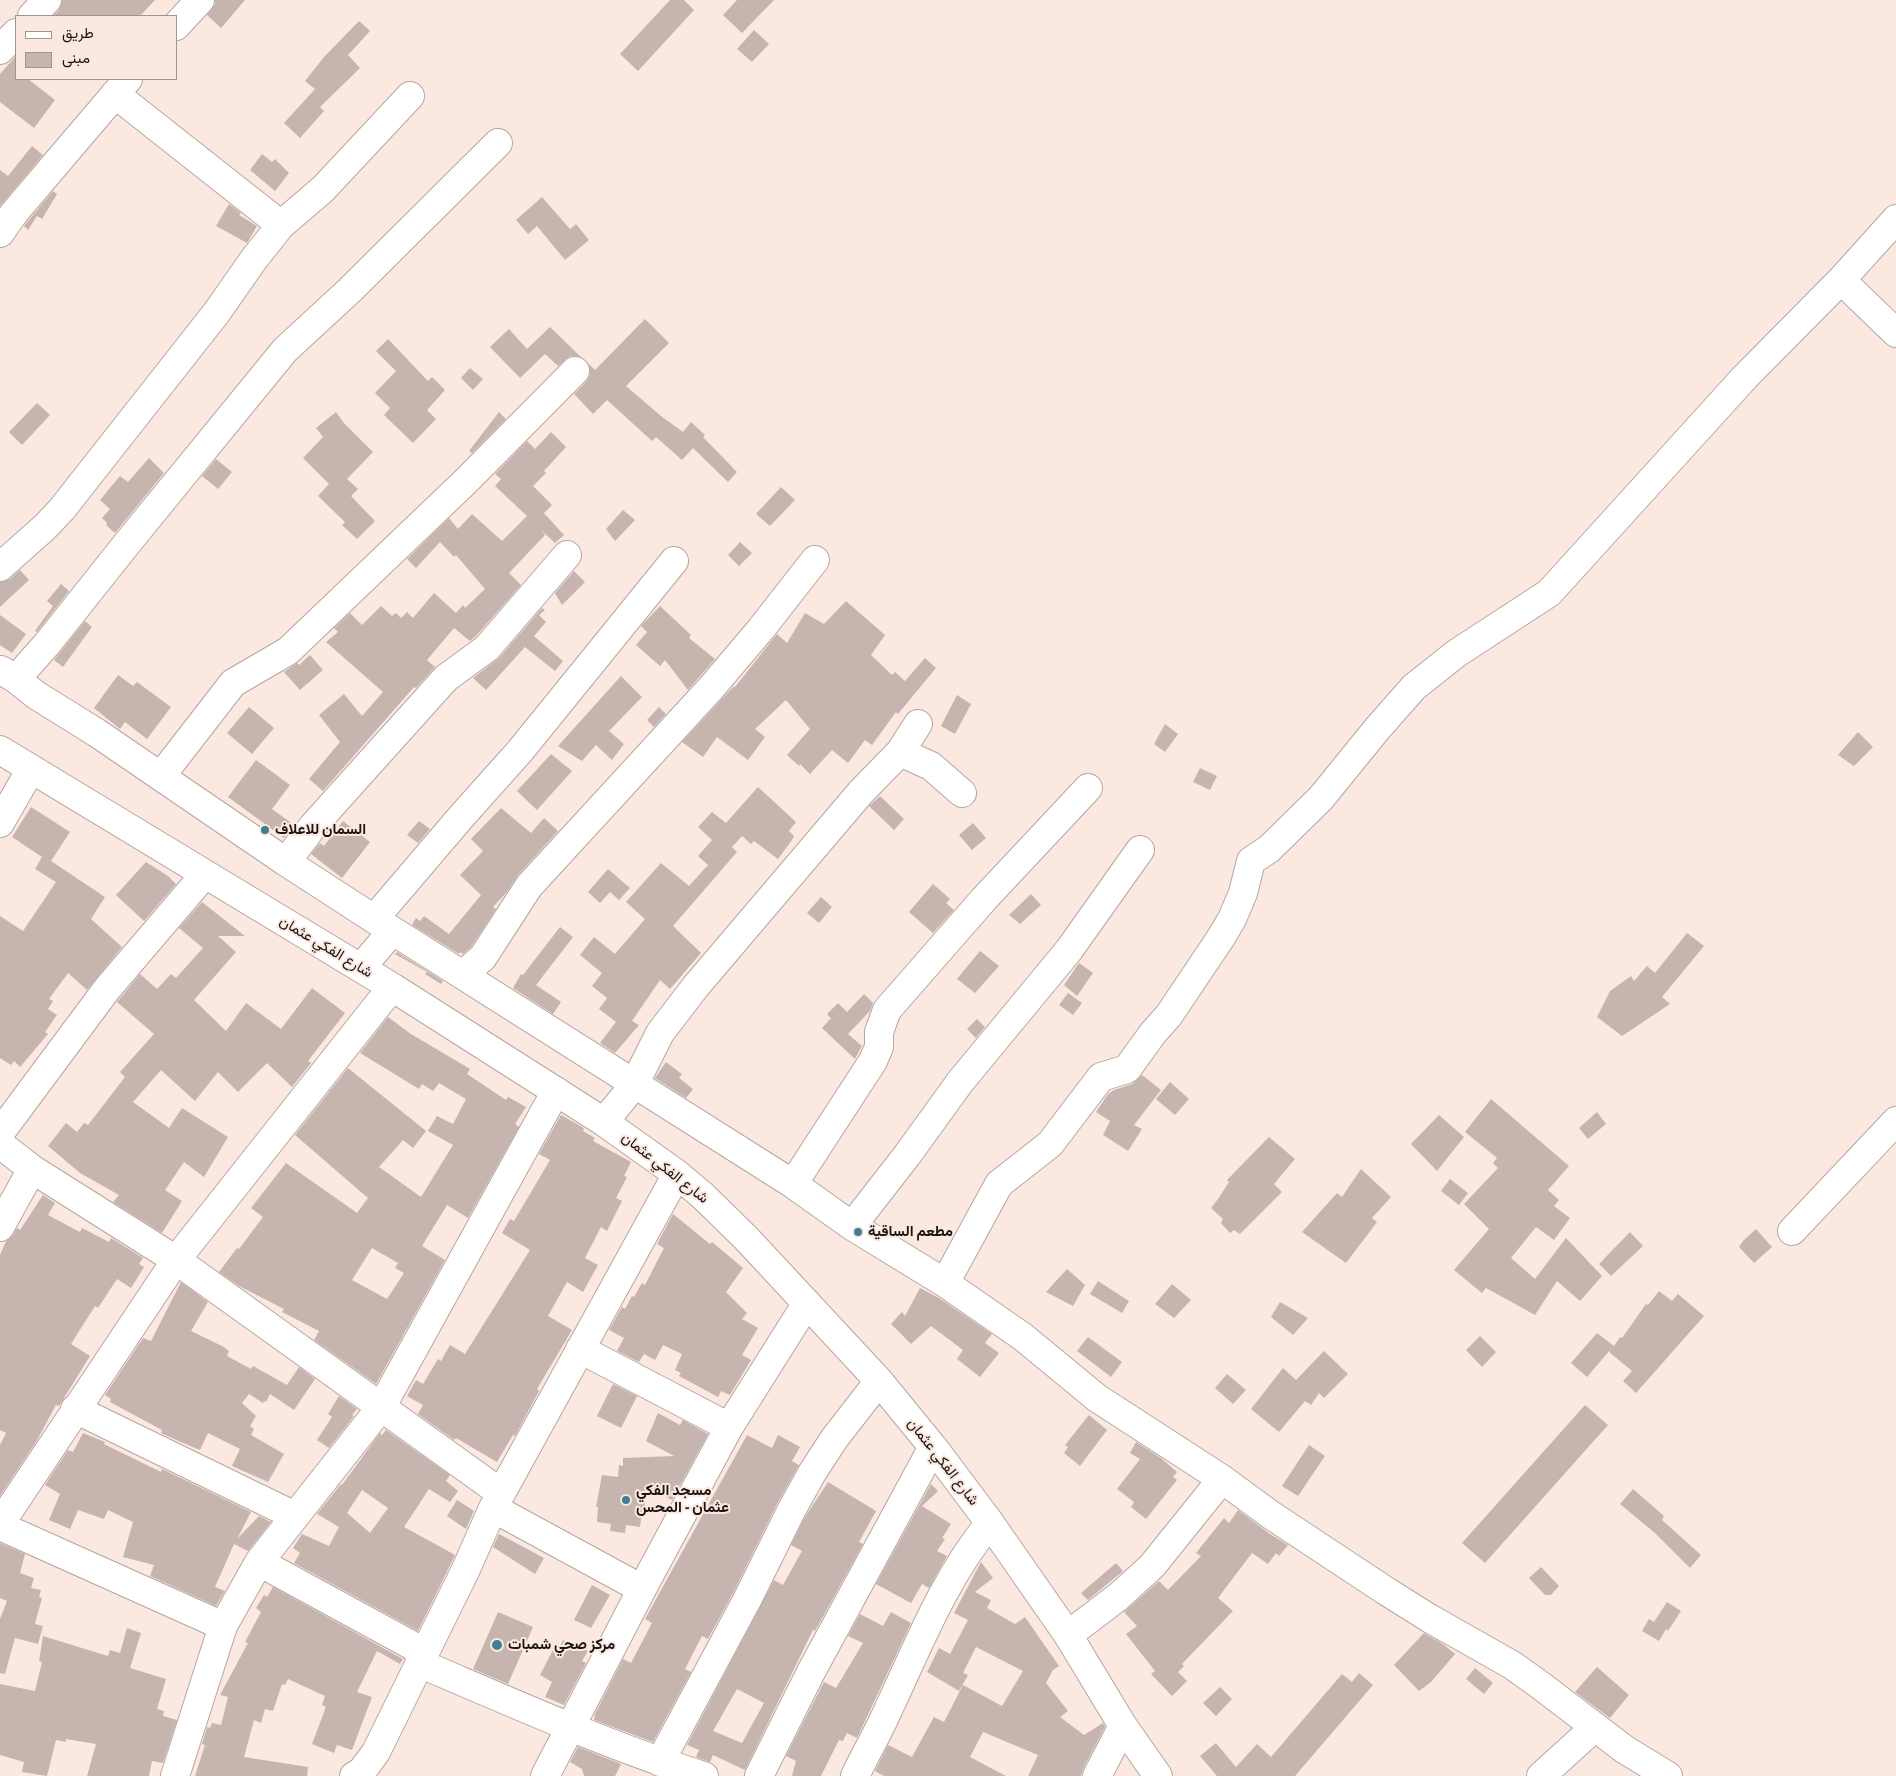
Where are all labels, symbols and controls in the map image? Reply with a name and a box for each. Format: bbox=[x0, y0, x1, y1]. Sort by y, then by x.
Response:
legend bbox=[15, 15, 178, 80]
text: طريق bbox=[62, 24, 94, 42]
text: مبنى bbox=[62, 49, 90, 67]
place label: السمان للاعلاف bbox=[275, 821, 366, 839]
marker: السمان للاعلاف bbox=[259, 824, 271, 836]
street label: شارع الفكي عثمان bbox=[276, 912, 376, 982]
street label: شارع الفكي عثمان bbox=[618, 1128, 712, 1208]
place label: مطعم الساقية bbox=[868, 1223, 953, 1241]
marker: مطعم الساقية bbox=[852, 1226, 864, 1238]
street label: شارع الفكي عثمان bbox=[903, 1415, 983, 1509]
place label: مسجد الفكي عثمان - المحس bbox=[636, 1482, 729, 1517]
marker: مسجد الفكي عثمان - المحس bbox=[620, 1494, 632, 1506]
place label: مركز صحي شمبات bbox=[508, 1636, 615, 1654]
marker: مركز صحي شمبات bbox=[490, 1638, 504, 1652]

